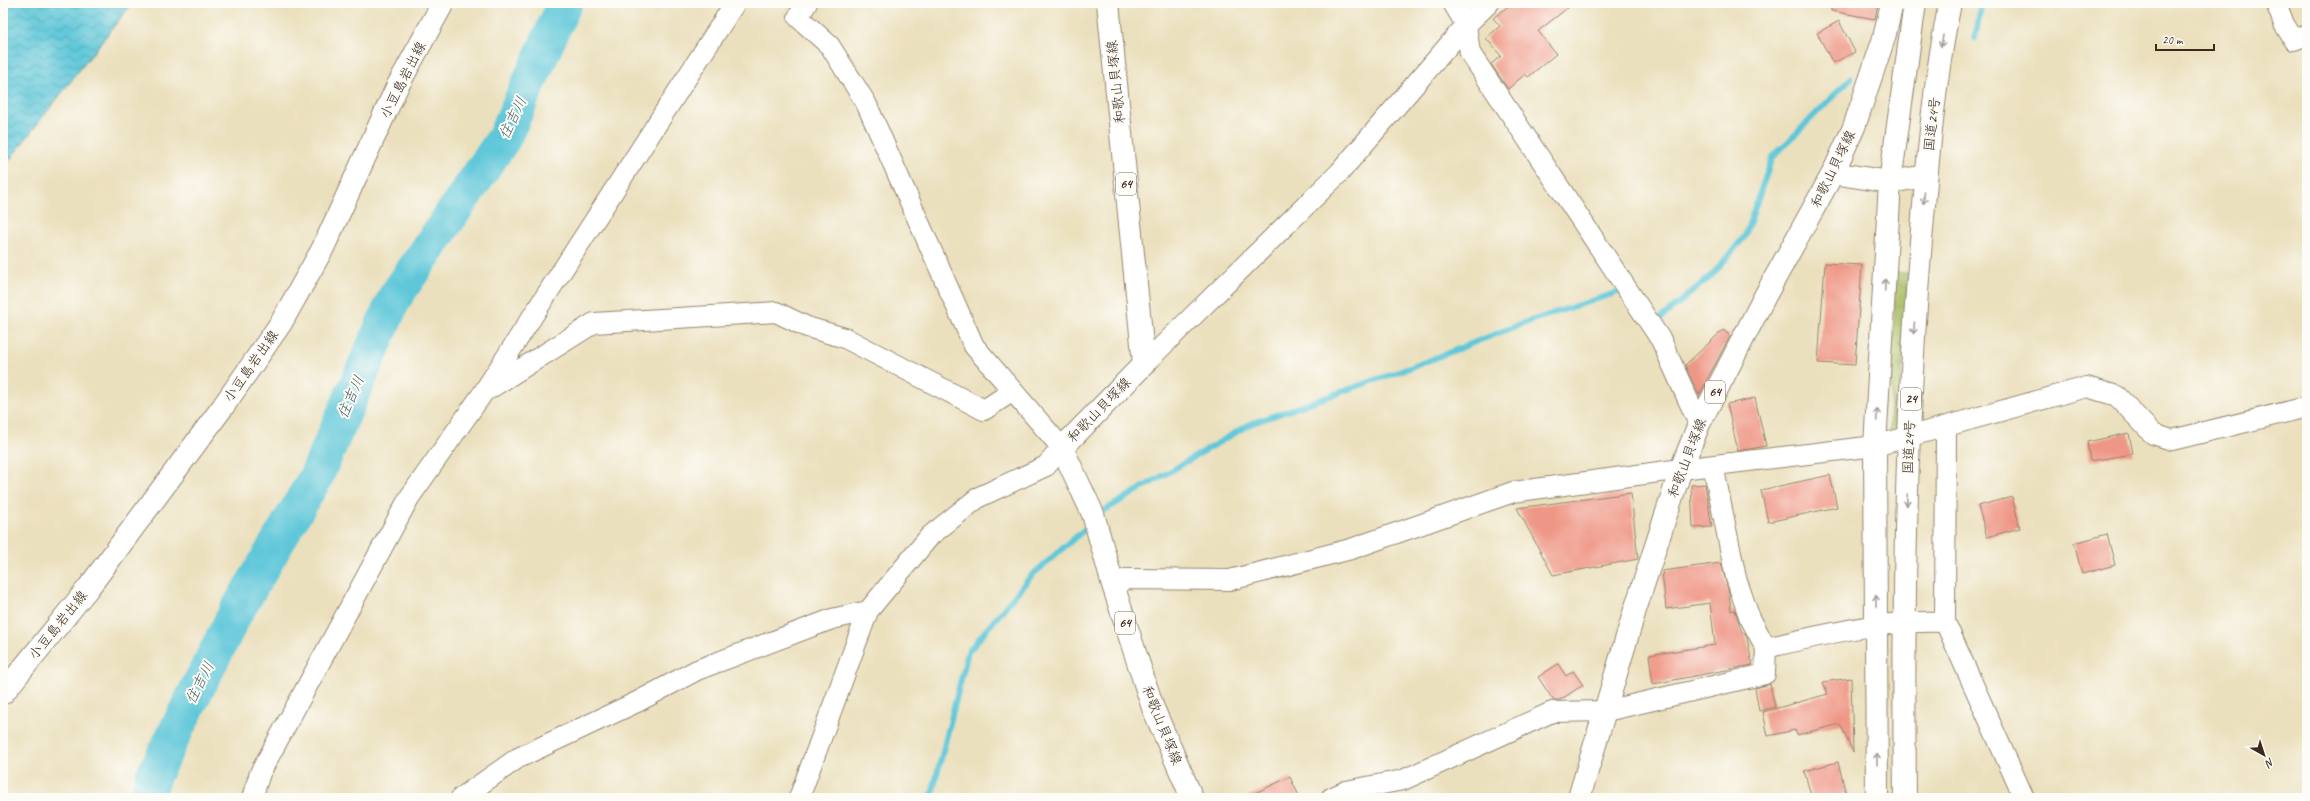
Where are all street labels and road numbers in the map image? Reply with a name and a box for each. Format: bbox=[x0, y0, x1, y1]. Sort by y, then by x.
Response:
street label: 小豆島岩出線 bbox=[376, 39, 430, 121]
street label: 和歌山貝塚線 bbox=[1103, 39, 1129, 125]
street label: 国道24号 bbox=[1920, 96, 1944, 152]
street label: 和歌山貝塚線 bbox=[1807, 128, 1859, 210]
road number: 64 bbox=[1116, 173, 1136, 195]
street label: 小豆島岩出線 bbox=[220, 327, 282, 405]
street label: 和歌山貝塚線 bbox=[1064, 374, 1134, 446]
road number: 64 bbox=[1705, 381, 1725, 403]
road number: 24 bbox=[1901, 388, 1921, 410]
street label: 和歌山貝塚線 bbox=[1664, 416, 1710, 500]
street label: 国道24号 bbox=[1900, 419, 1918, 475]
street label: 小豆島岩出線 bbox=[25, 587, 91, 663]
road number: 64 bbox=[1115, 612, 1135, 634]
street label: 和歌山貝塚線 bbox=[1138, 683, 1186, 767]

